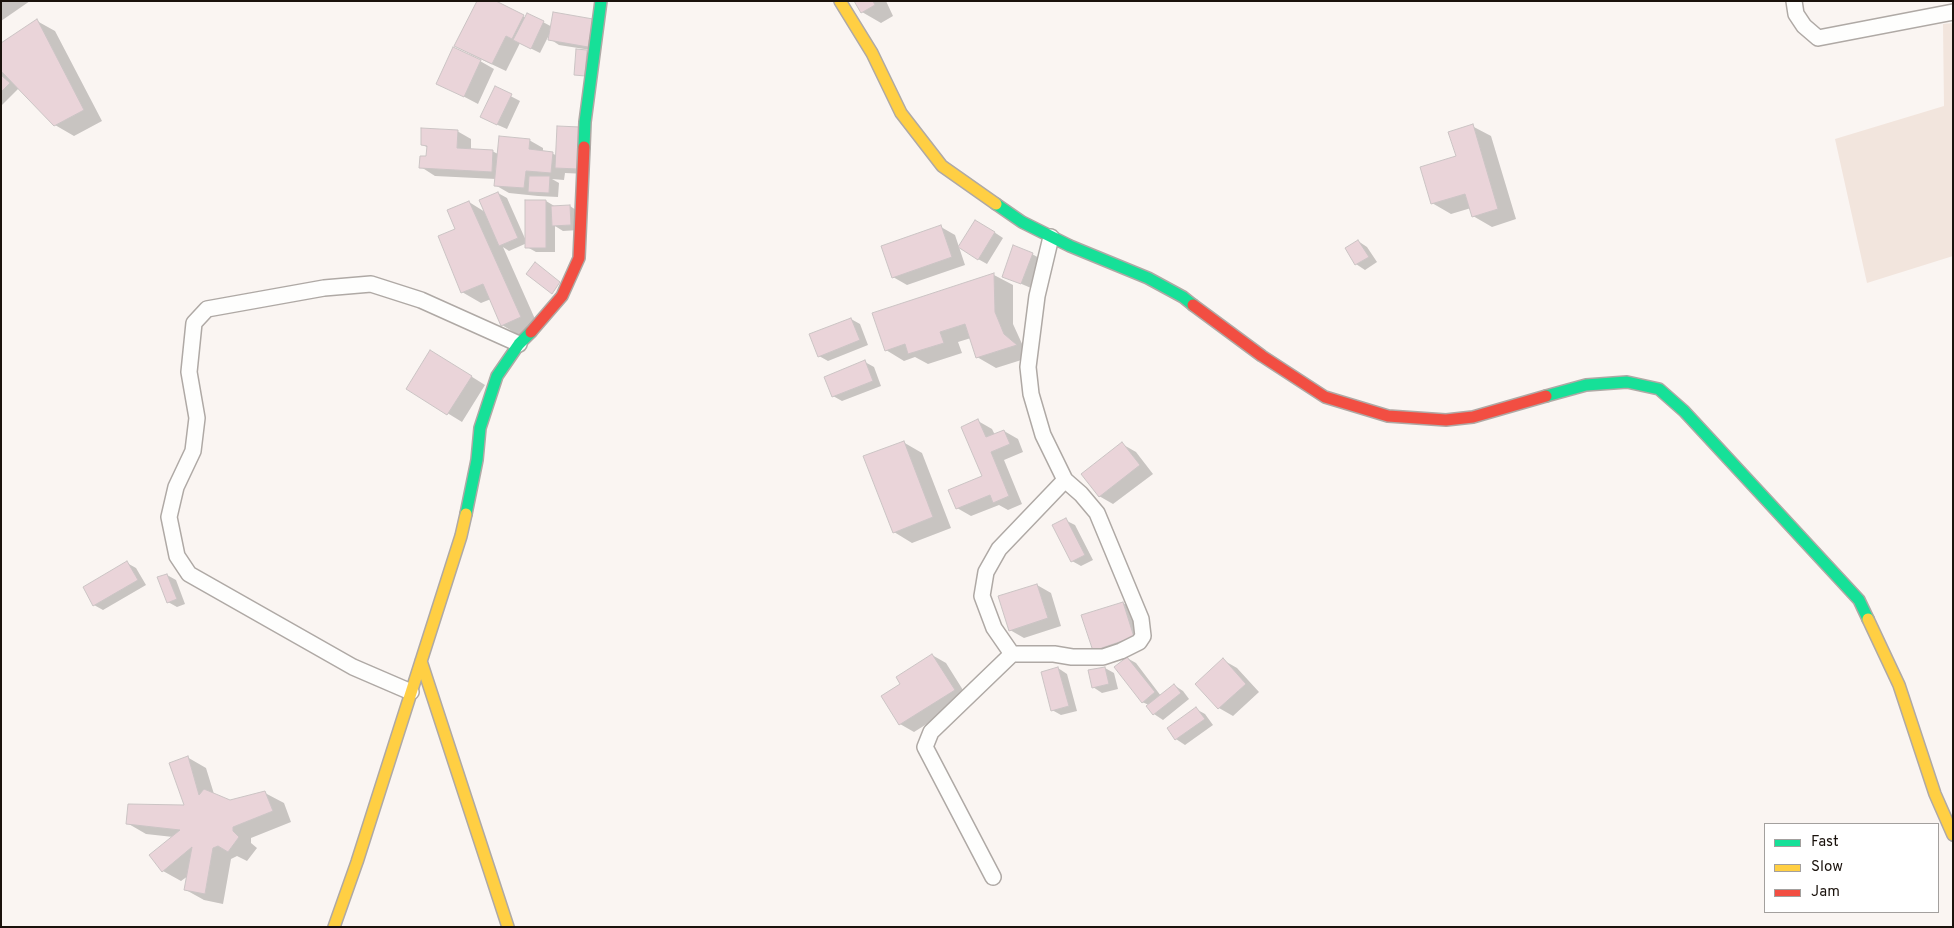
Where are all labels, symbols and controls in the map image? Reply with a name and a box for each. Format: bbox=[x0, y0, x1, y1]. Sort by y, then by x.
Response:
legend bbox=[1764, 823, 1939, 913]
text: Fast bbox=[1811, 833, 1839, 852]
text: Slow bbox=[1811, 858, 1843, 877]
text: Jam bbox=[1811, 883, 1840, 902]

